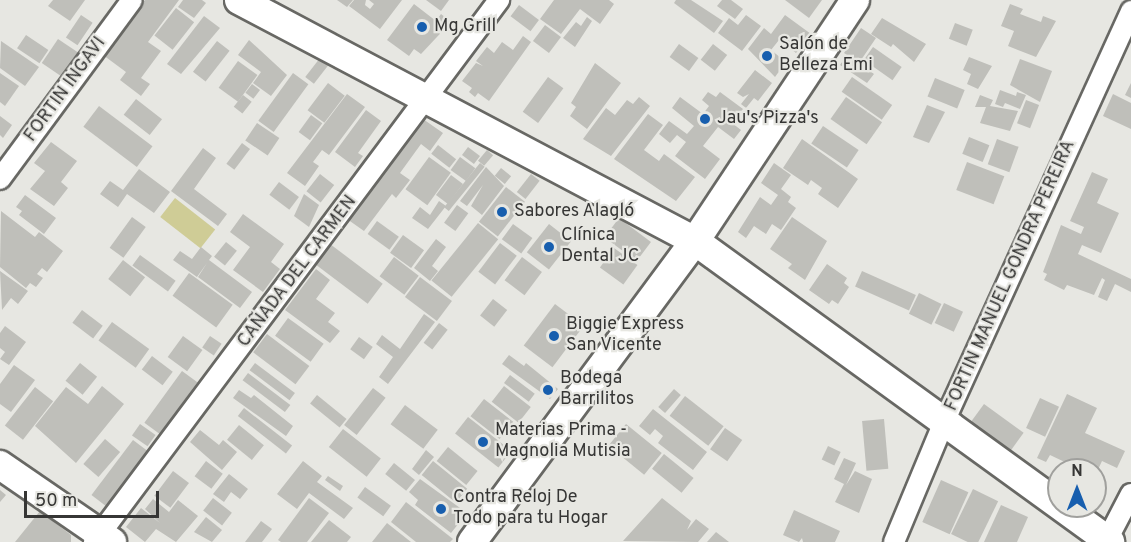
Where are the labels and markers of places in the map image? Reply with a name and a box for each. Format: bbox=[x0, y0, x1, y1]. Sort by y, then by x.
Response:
place label: Mg Grill bbox=[434, 16, 496, 38]
marker: Mg Grill bbox=[415, 20, 429, 34]
place label: Salón de Belleza Emi bbox=[779, 35, 873, 78]
marker: Salón de Belleza Emi bbox=[760, 49, 774, 63]
place label: Jau's Pizza's bbox=[717, 108, 819, 130]
marker: Jau's Pizza's bbox=[698, 112, 712, 126]
place label: Sabores Alagló bbox=[514, 201, 635, 223]
marker: Sabores Alagló bbox=[495, 205, 509, 219]
place label: Clínica Dental JC bbox=[561, 226, 639, 268]
marker: Clínica Dental JC bbox=[542, 240, 556, 254]
place label: Biggie Express San Vicente bbox=[566, 315, 684, 358]
marker: Biggie Express San Vicente bbox=[547, 329, 561, 343]
place label: Bodega Barrilitos bbox=[560, 369, 634, 412]
marker: Bodega Barrilitos bbox=[541, 383, 555, 397]
place label: Materias Prima - Magnolia Mutisia bbox=[495, 421, 630, 464]
marker: Materias Prima - Magnolia Mutisia bbox=[476, 435, 490, 449]
place label: Contra Reloj De Todo para tu Hogar bbox=[453, 488, 608, 530]
marker: Contra Reloj De Todo para tu Hogar bbox=[434, 502, 448, 516]

